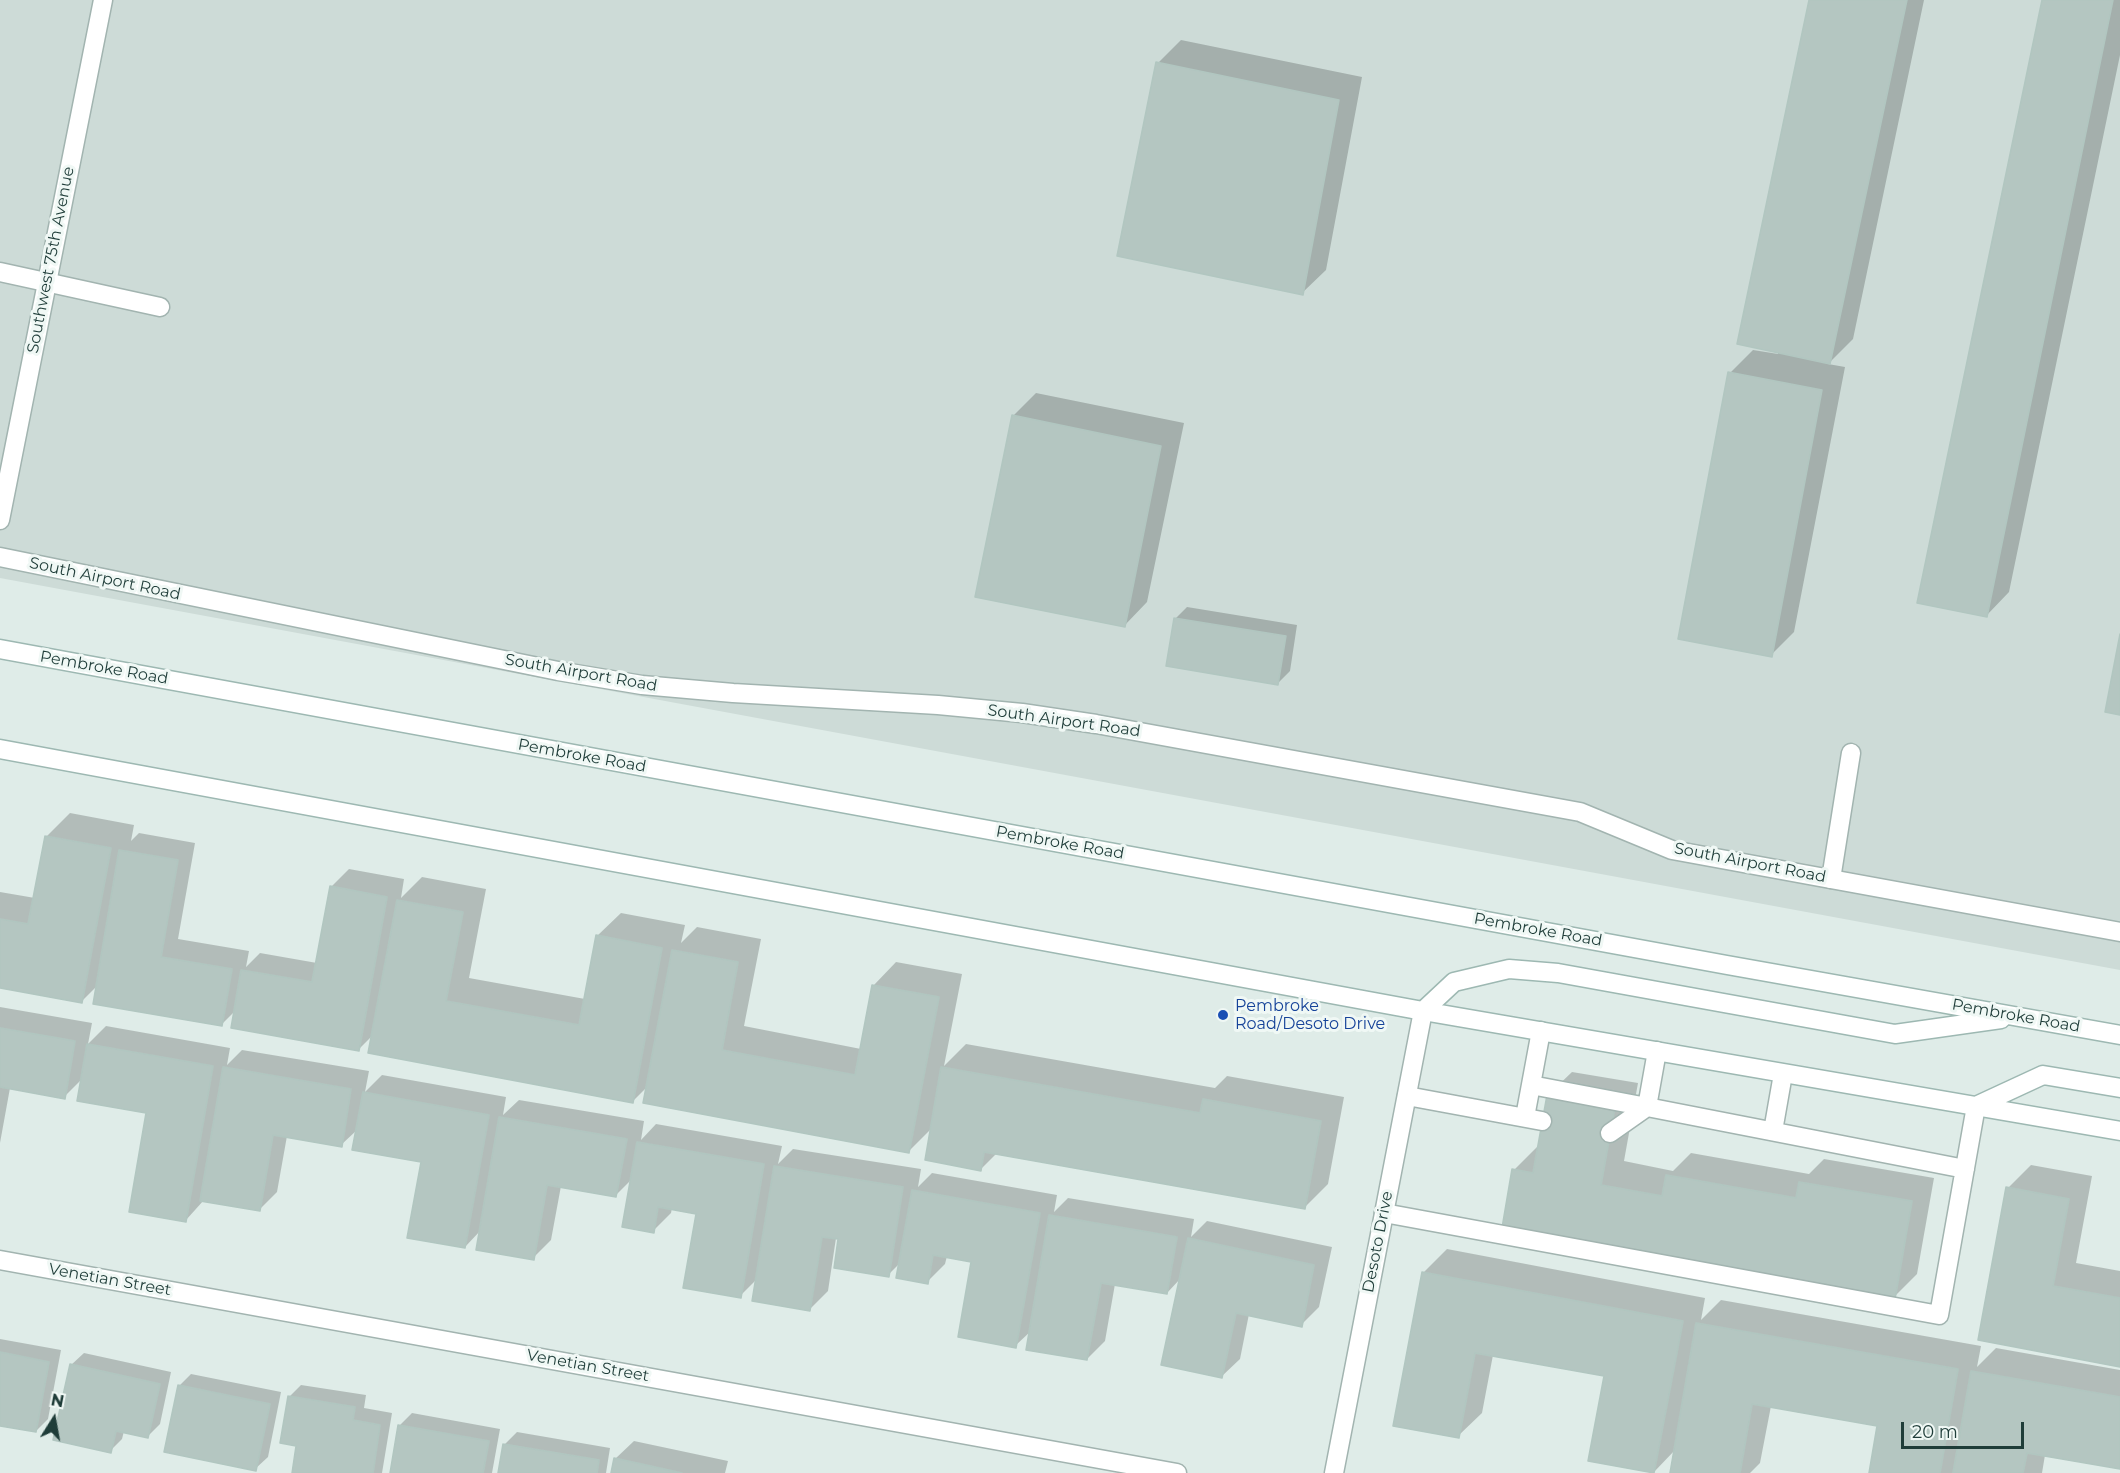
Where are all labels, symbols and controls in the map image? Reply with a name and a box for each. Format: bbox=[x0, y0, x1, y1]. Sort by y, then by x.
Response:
street label: Southwest 75th Avenue bbox=[23, 165, 79, 355]
street label: South Airport Road bbox=[28, 554, 182, 604]
street label: Pembroke Road bbox=[38, 647, 170, 689]
street label: South Airport Road bbox=[503, 650, 659, 696]
street label: South Airport Road bbox=[986, 701, 1142, 741]
street label: Pembroke Road bbox=[516, 735, 648, 777]
street label: Pembroke Road bbox=[994, 822, 1126, 864]
street label: South Airport Road bbox=[1672, 839, 1828, 887]
street label: Pembroke Road bbox=[1472, 909, 1604, 951]
street label: Pembroke Road bbox=[1950, 995, 2082, 1037]
place label: Pembroke Road/Desoto Drive bbox=[1235, 996, 1385, 1034]
marker: Pembroke Road/Desoto Drive bbox=[1216, 1008, 1230, 1022]
street label: Desoto Drive bbox=[1359, 1190, 1397, 1294]
street label: Venetian Street bbox=[47, 1260, 173, 1300]
street label: Venetian Street bbox=[525, 1346, 651, 1386]
north arrow bbox=[24, 1389, 84, 1449]
text: N bbox=[49, 1390, 66, 1411]
scale bar bbox=[1904, 1410, 2027, 1448]
text: 20 m bbox=[1912, 1421, 1958, 1443]

